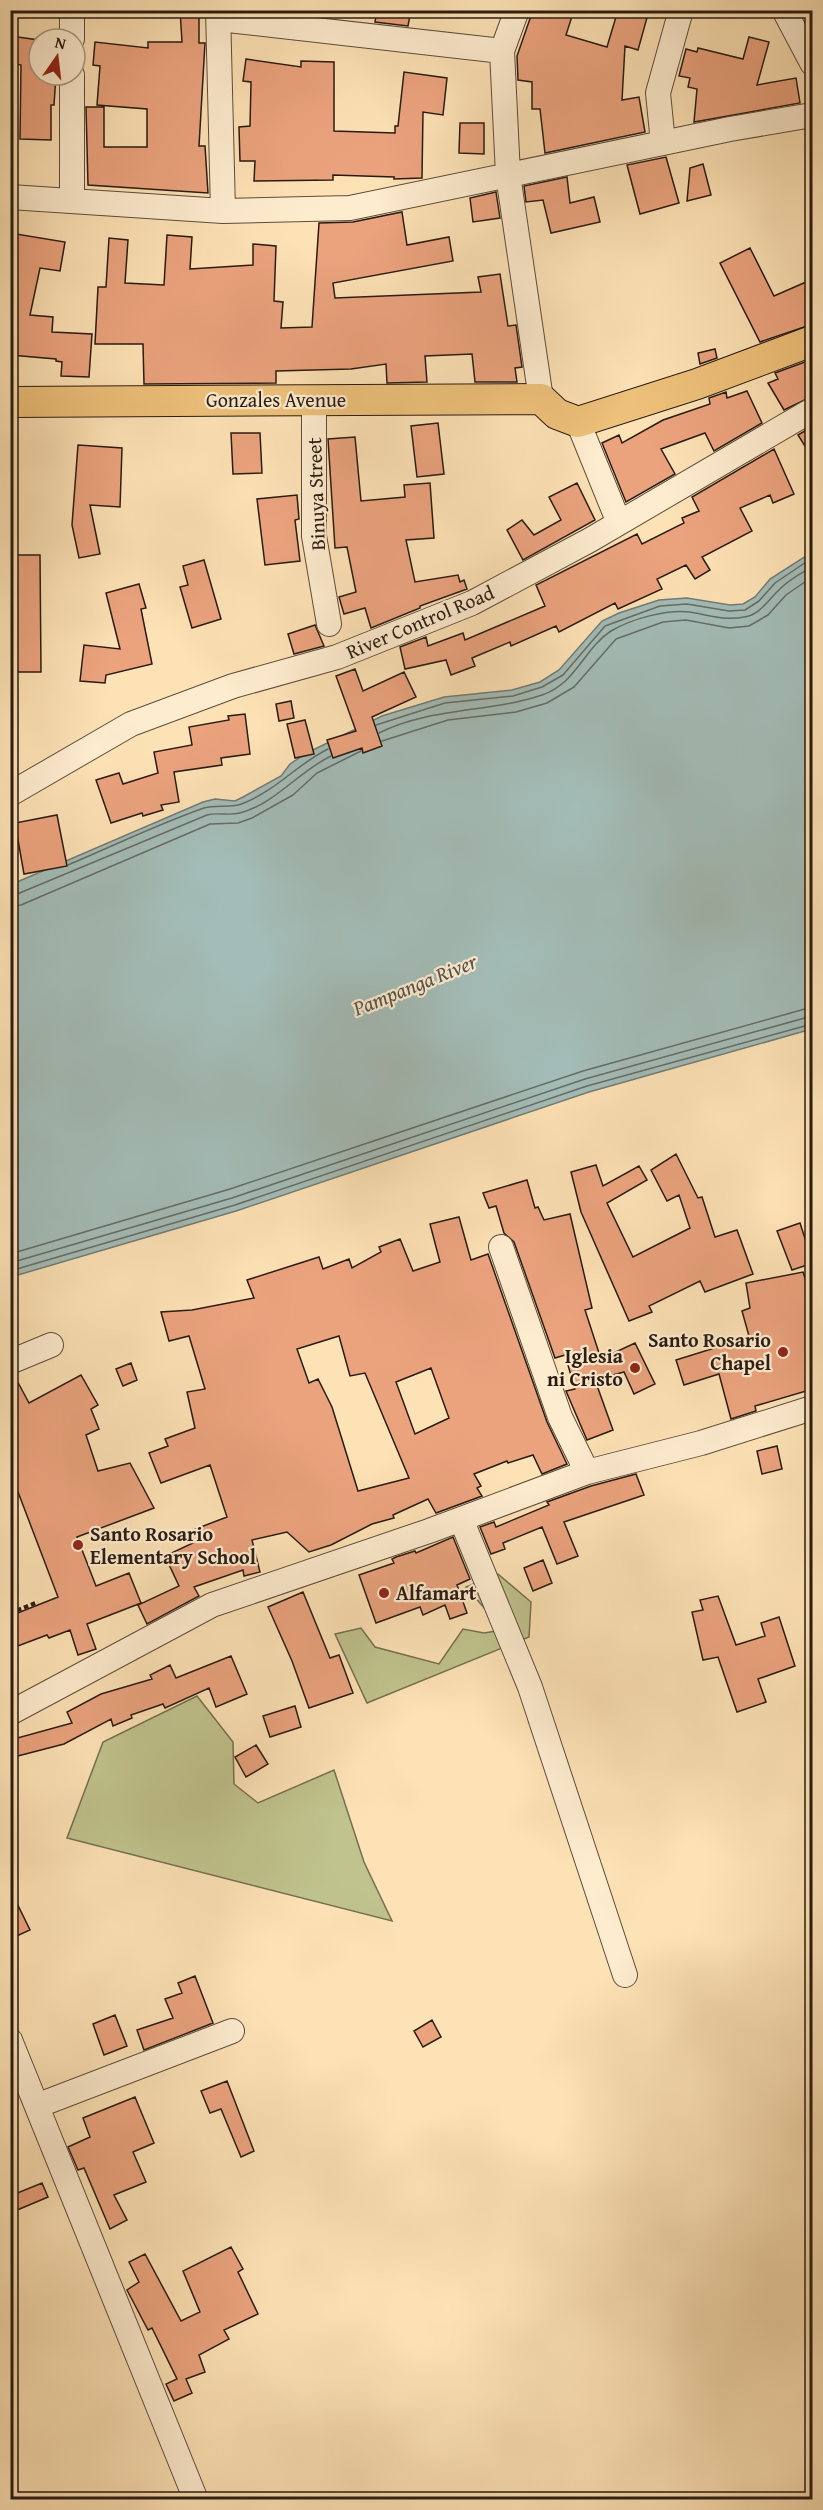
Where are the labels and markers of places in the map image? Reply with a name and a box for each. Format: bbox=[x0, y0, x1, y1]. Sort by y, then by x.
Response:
place label: Santo Rosario Chapel bbox=[648, 1325, 771, 1377]
place label: Iglesia ni Cristo bbox=[547, 1341, 624, 1393]
marker: Santo Rosario Chapel bbox=[776, 1345, 790, 1359]
marker: Iglesia ni Cristo bbox=[628, 1361, 642, 1375]
place label: Santo Rosario Elementary School bbox=[90, 1519, 256, 1571]
marker: Santo Rosario Elementary School bbox=[71, 1538, 85, 1552]
place label: Alfamart bbox=[396, 1578, 477, 1607]
marker: Alfamart bbox=[377, 1586, 391, 1600]

